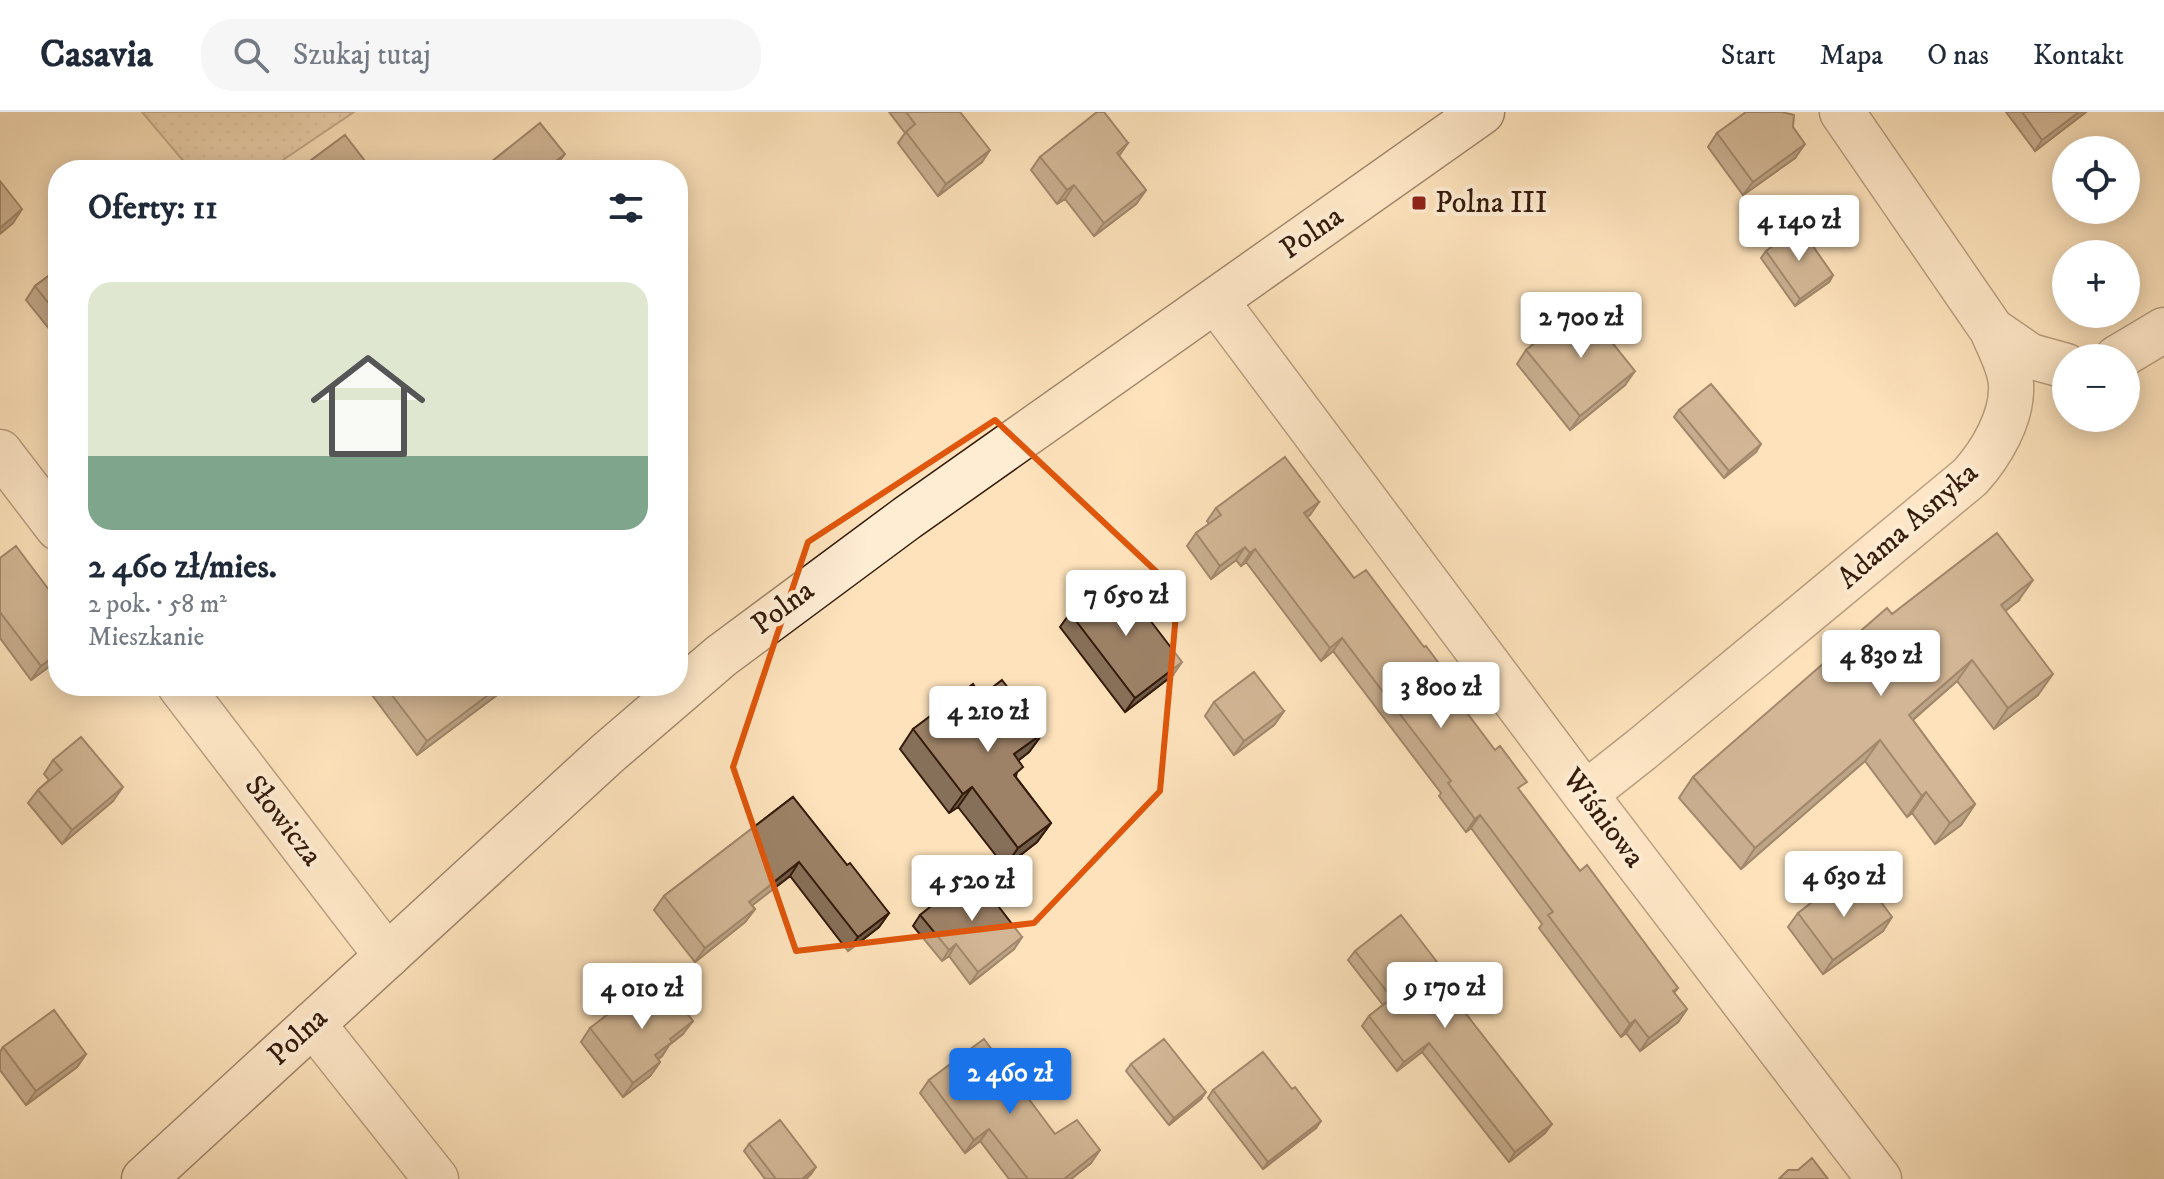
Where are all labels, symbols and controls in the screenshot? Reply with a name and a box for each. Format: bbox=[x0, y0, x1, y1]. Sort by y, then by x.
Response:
search box bbox=[201, 19, 761, 91]
text: Casavia bbox=[40, 31, 153, 79]
icon: search bbox=[229, 33, 273, 77]
text: Szukaj tutaj bbox=[293, 37, 431, 74]
text: Start bbox=[1721, 38, 1776, 73]
text: Mapa bbox=[1820, 38, 1883, 73]
text: O nas bbox=[1927, 38, 1989, 73]
text: Kontakt bbox=[2033, 38, 2124, 73]
map controls bbox=[2052, 136, 2140, 432]
button: locate bbox=[2052, 136, 2140, 224]
place label: Polna III bbox=[1435, 185, 1547, 222]
icon: filters bbox=[604, 186, 648, 230]
text: Oferty: 11 bbox=[88, 187, 218, 229]
marker: Polna III bbox=[1410, 194, 1428, 212]
pin: 4 140 zł bbox=[1716, 195, 1882, 263]
street label: Polna bbox=[1273, 198, 1351, 268]
text: 4 140 zł bbox=[1757, 204, 1841, 237]
button: + bbox=[2052, 240, 2140, 328]
pin: 2 700 zł bbox=[1498, 292, 1664, 360]
text: 2 700 zł bbox=[1539, 301, 1623, 334]
icon: home bbox=[296, 334, 440, 478]
button: − bbox=[2052, 344, 2140, 432]
street label: Adama Asnyka bbox=[1830, 455, 1986, 597]
text: 2 460 zł/mies. bbox=[88, 546, 277, 588]
pin: 7 650 zł bbox=[1043, 570, 1209, 638]
street label: Polna bbox=[744, 572, 822, 643]
text: 7 650 zł bbox=[1084, 579, 1168, 612]
text: 2 pok. · 58 m² bbox=[88, 588, 227, 621]
text: Mieszkanie bbox=[88, 621, 204, 654]
pin: 4 830 zł bbox=[1798, 630, 1964, 698]
text: 4 830 zł bbox=[1840, 639, 1922, 672]
pin: 3 800 zł bbox=[1358, 662, 1524, 730]
text: 3 800 zł bbox=[1401, 671, 1481, 704]
pin: 4 210 zł bbox=[905, 686, 1071, 754]
text: 4 210 zł bbox=[947, 695, 1029, 728]
street label: Wiśniowa bbox=[1553, 760, 1653, 875]
street label: Słowicza bbox=[236, 768, 330, 874]
pin: 4 630 zł bbox=[1761, 851, 1927, 919]
pin: 4 520 zł bbox=[889, 855, 1055, 923]
text: 4 630 zł bbox=[1803, 860, 1885, 893]
text: 4 520 zł bbox=[930, 864, 1014, 897]
pin: 9 170 zł bbox=[1362, 962, 1528, 1030]
pin: 4 010 zł bbox=[559, 963, 725, 1031]
text: 9 170 zł bbox=[1405, 971, 1485, 1004]
text: 4 010 zł bbox=[601, 972, 683, 1005]
street label: Polna bbox=[260, 1000, 336, 1074]
pin: 2 460 zł bbox=[927, 1048, 1093, 1116]
text: 2 460 zł bbox=[967, 1057, 1053, 1090]

